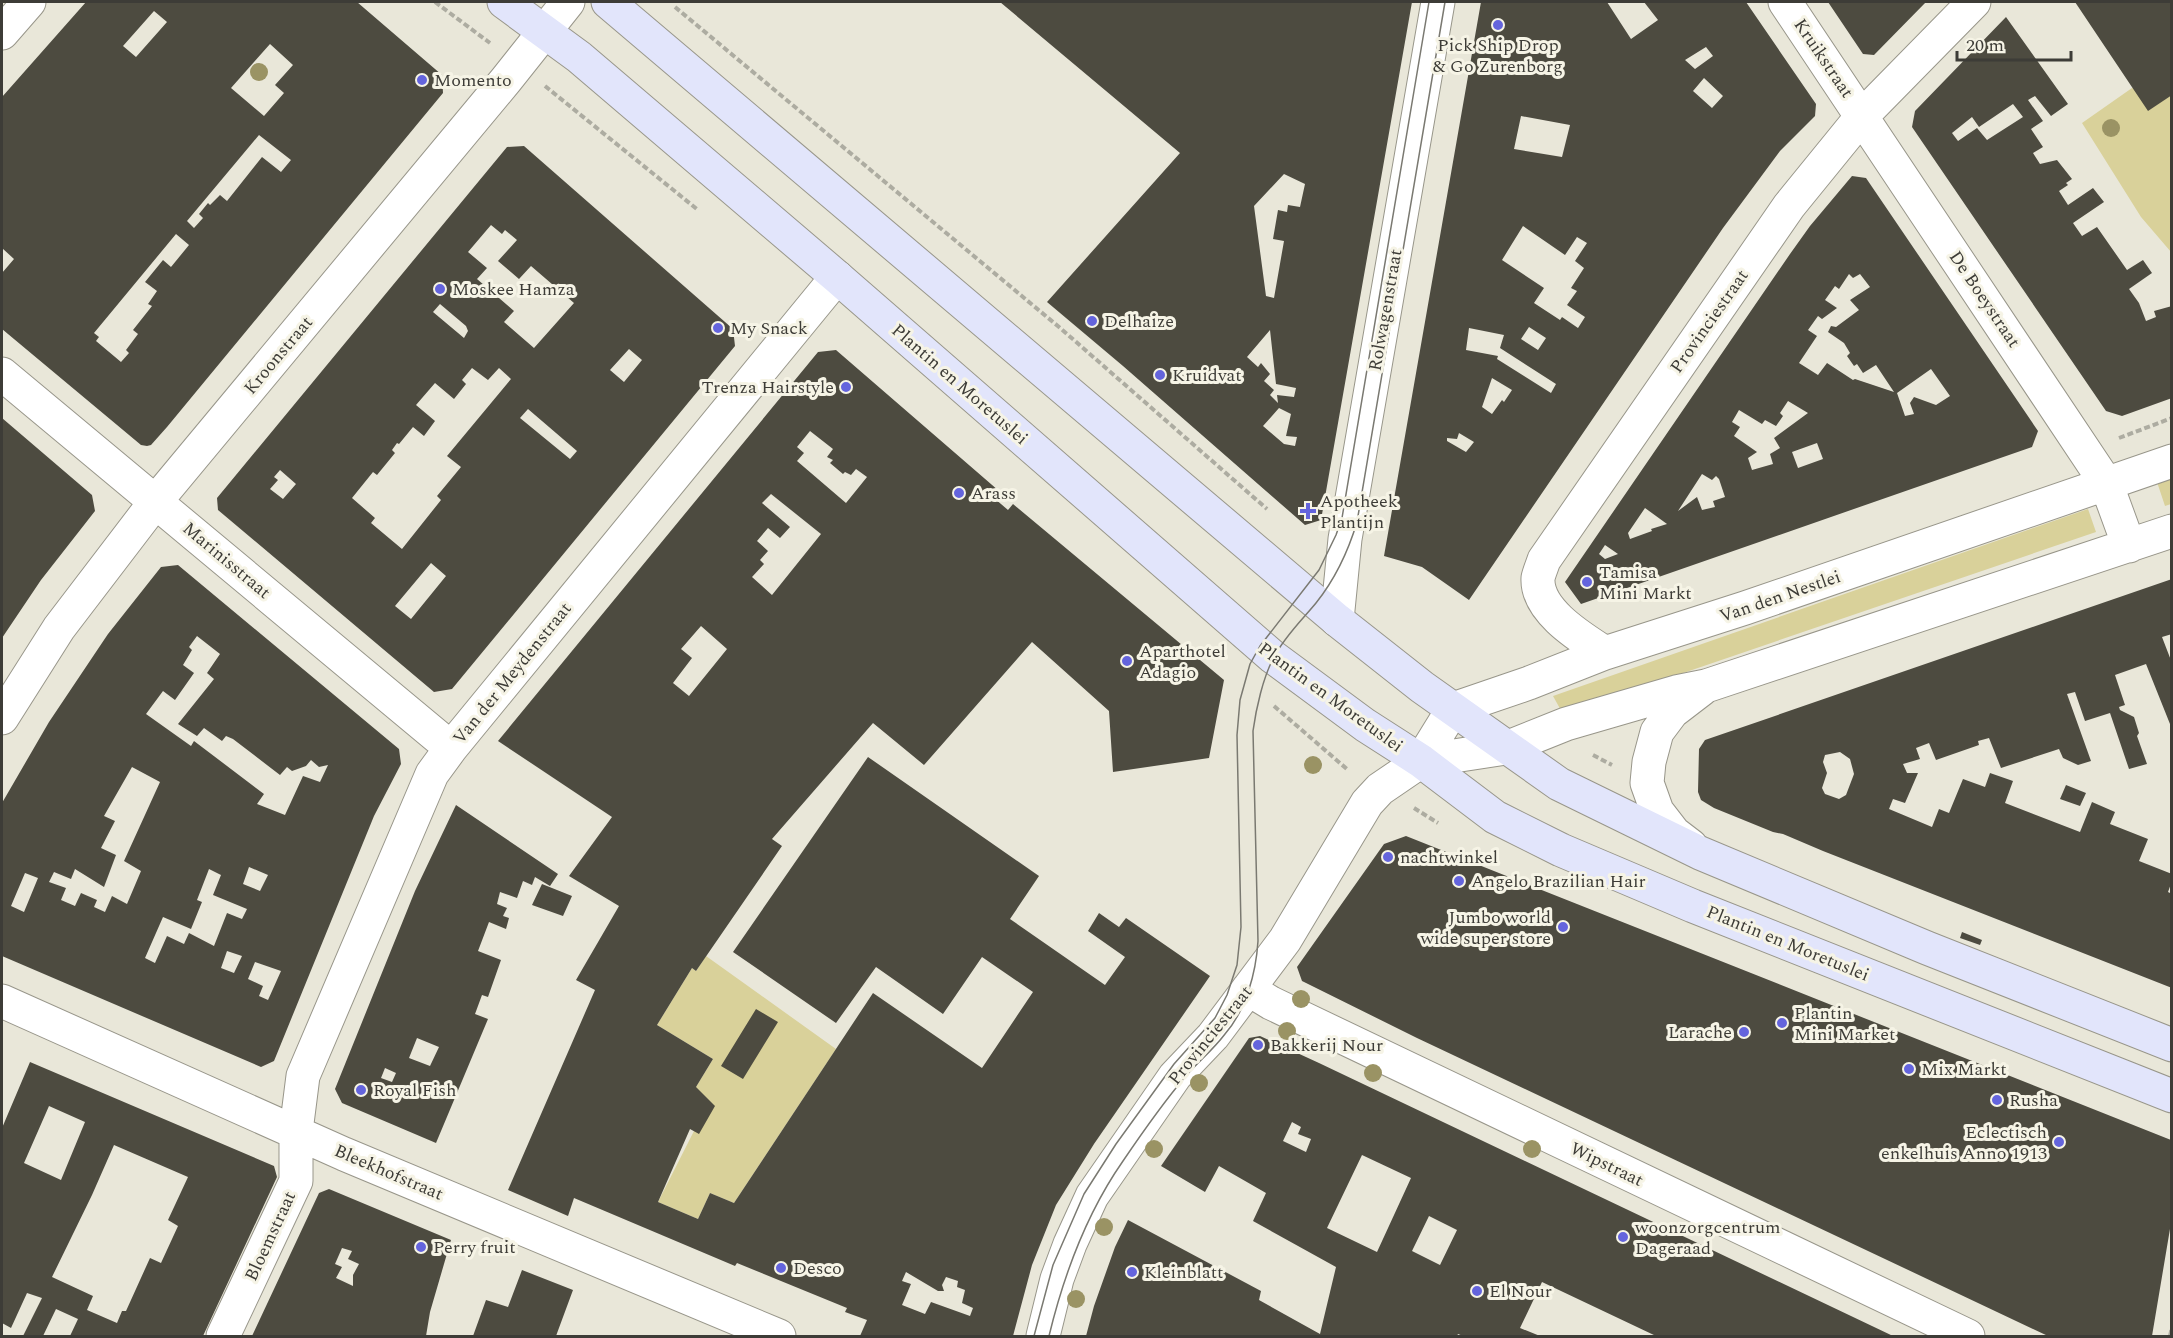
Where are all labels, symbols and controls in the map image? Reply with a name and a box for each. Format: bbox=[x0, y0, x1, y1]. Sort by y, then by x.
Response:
street label: Kruikstraat bbox=[1787, 13, 1860, 104]
marker: Pick Ship Drop & Go Zurenborg bbox=[1491, 18, 1505, 32]
scale bar bbox=[1957, 24, 2071, 62]
place label: Pick Ship Drop & Go Zurenborg bbox=[1433, 32, 1563, 80]
text: 20 m bbox=[1966, 32, 2004, 59]
place label: Momento bbox=[434, 67, 512, 94]
marker: Momento bbox=[415, 73, 429, 87]
street label: De Boeystraat bbox=[1942, 245, 2027, 353]
street label: Rolwagenstraat bbox=[1361, 247, 1410, 373]
street label: Provinciestraat bbox=[1664, 264, 1755, 379]
place label: Moskee Hamza bbox=[452, 276, 575, 303]
marker: Moskee Hamza bbox=[433, 282, 447, 296]
place label: Delhaize bbox=[1104, 308, 1174, 335]
street label: Kroonstraat bbox=[237, 310, 319, 401]
marker: Delhaize bbox=[1085, 314, 1099, 328]
place label: My Snack bbox=[730, 315, 808, 342]
street label: Plantin en Moretuslei bbox=[885, 317, 1034, 451]
marker: My Snack bbox=[711, 321, 725, 335]
place label: Kruidvat bbox=[1172, 362, 1242, 389]
marker: Kruidvat bbox=[1153, 368, 1167, 382]
place label: Trenza Hairstyle bbox=[701, 374, 834, 401]
marker: Trenza Hairstyle bbox=[839, 380, 853, 394]
place label: Arass bbox=[971, 480, 1016, 507]
marker: Arass bbox=[952, 486, 966, 500]
place label: Apotheek Plantijn bbox=[1320, 488, 1398, 536]
marker: Apotheek Plantijn bbox=[1301, 504, 1315, 518]
street label: Marinisstraat bbox=[177, 515, 277, 605]
place label: Tamisa Mini Markt bbox=[1599, 559, 1692, 607]
street label: Van den Nestlei bbox=[1716, 563, 1844, 630]
marker: Tamisa Mini Markt bbox=[1580, 575, 1594, 589]
street label: Van der Meydenstraat bbox=[447, 596, 578, 750]
street label: Plantin en Moretuslei bbox=[1253, 636, 1409, 759]
place label: Aparthotel Adagio bbox=[1139, 638, 1226, 686]
marker: Aparthotel Adagio bbox=[1120, 654, 1134, 668]
place label: nachtwinkel bbox=[1400, 844, 1498, 871]
marker: nachtwinkel bbox=[1381, 850, 1395, 864]
place label: Angelo Brazilian Hair bbox=[1471, 868, 1646, 895]
marker: Angelo Brazilian Hair bbox=[1452, 874, 1466, 888]
street label: Plantin en Moretuslei bbox=[1702, 898, 1873, 988]
place label: Jumbo world wide super store bbox=[1419, 904, 1551, 952]
marker: Jumbo world wide super store bbox=[1556, 920, 1570, 934]
street label: Provinciestraat bbox=[1162, 980, 1259, 1091]
place label: Plantin Mini Market bbox=[1794, 1000, 1895, 1048]
marker: Plantin Mini Market bbox=[1775, 1016, 1789, 1030]
place label: Larache bbox=[1668, 1019, 1732, 1046]
marker: Larache bbox=[1737, 1025, 1751, 1039]
place label: Bakkerij Nour bbox=[1270, 1032, 1383, 1059]
marker: Bakkerij Nour bbox=[1251, 1038, 1265, 1052]
place label: Mix Markt bbox=[1921, 1056, 2007, 1083]
marker: Mix Markt bbox=[1902, 1062, 1916, 1076]
place label: Royal Fish bbox=[373, 1077, 457, 1104]
marker: Royal Fish bbox=[354, 1083, 368, 1097]
place label: Rusha bbox=[2009, 1087, 2058, 1114]
marker: Rusha bbox=[1990, 1093, 2004, 1107]
place label: Eclectisch enkelhuis Anno 1913 bbox=[1881, 1119, 2047, 1167]
street label: Wipstraat bbox=[1565, 1135, 1648, 1194]
marker: Eclectisch enkelhuis Anno 1913 bbox=[2052, 1135, 2066, 1149]
street label: Bleekhofstraat bbox=[330, 1137, 447, 1208]
street label: Bloemstraat bbox=[238, 1187, 303, 1286]
place label: woonzorgcentrum Dageraad bbox=[1634, 1214, 1781, 1262]
marker: woonzorgcentrum Dageraad bbox=[1616, 1230, 1630, 1244]
place label: Perry fruit bbox=[433, 1234, 516, 1261]
marker: Perry fruit bbox=[414, 1240, 428, 1254]
place label: Desco bbox=[793, 1255, 842, 1282]
place label: Kleinblatt bbox=[1144, 1259, 1223, 1286]
marker: Desco bbox=[774, 1261, 788, 1275]
marker: Kleinblatt bbox=[1125, 1265, 1139, 1279]
place label: El Nour bbox=[1489, 1278, 1552, 1305]
marker: El Nour bbox=[1470, 1284, 1484, 1298]

